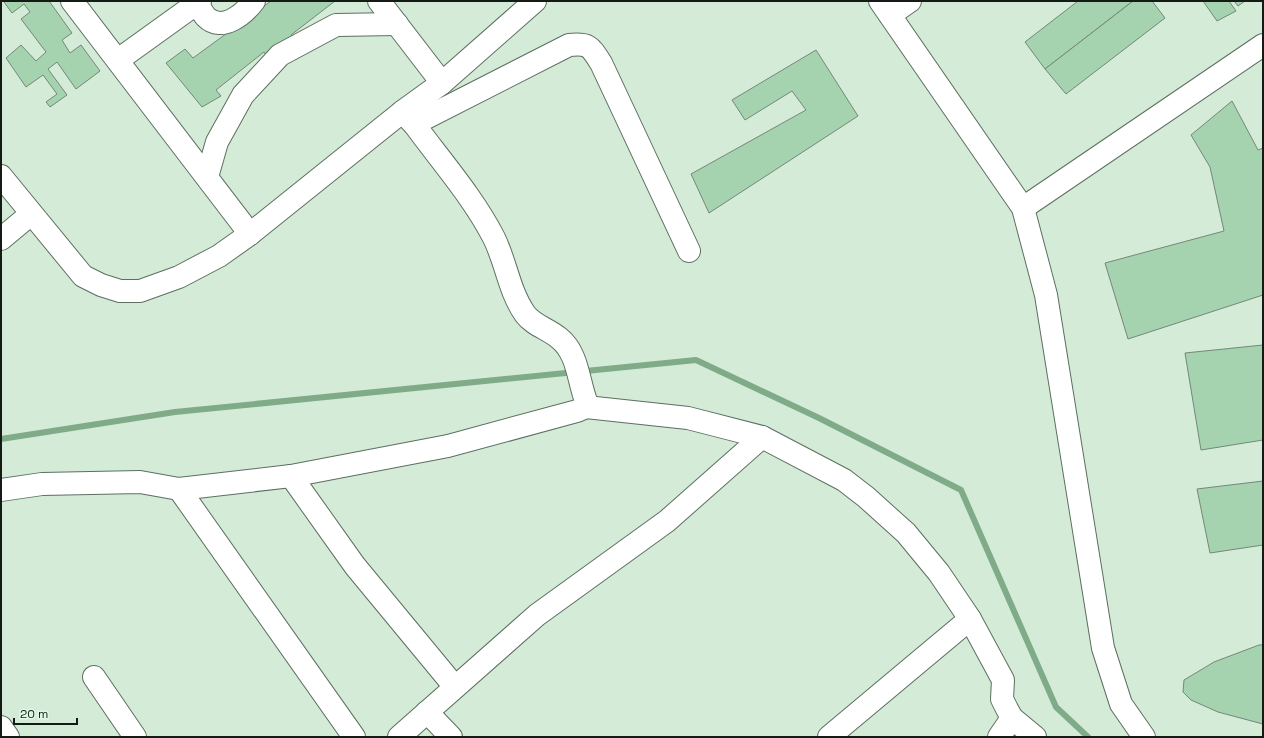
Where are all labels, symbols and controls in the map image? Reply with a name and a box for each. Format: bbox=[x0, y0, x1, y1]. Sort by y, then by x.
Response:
scale bar bbox=[14, 700, 77, 726]
text: 20 m bbox=[20, 706, 48, 722]

